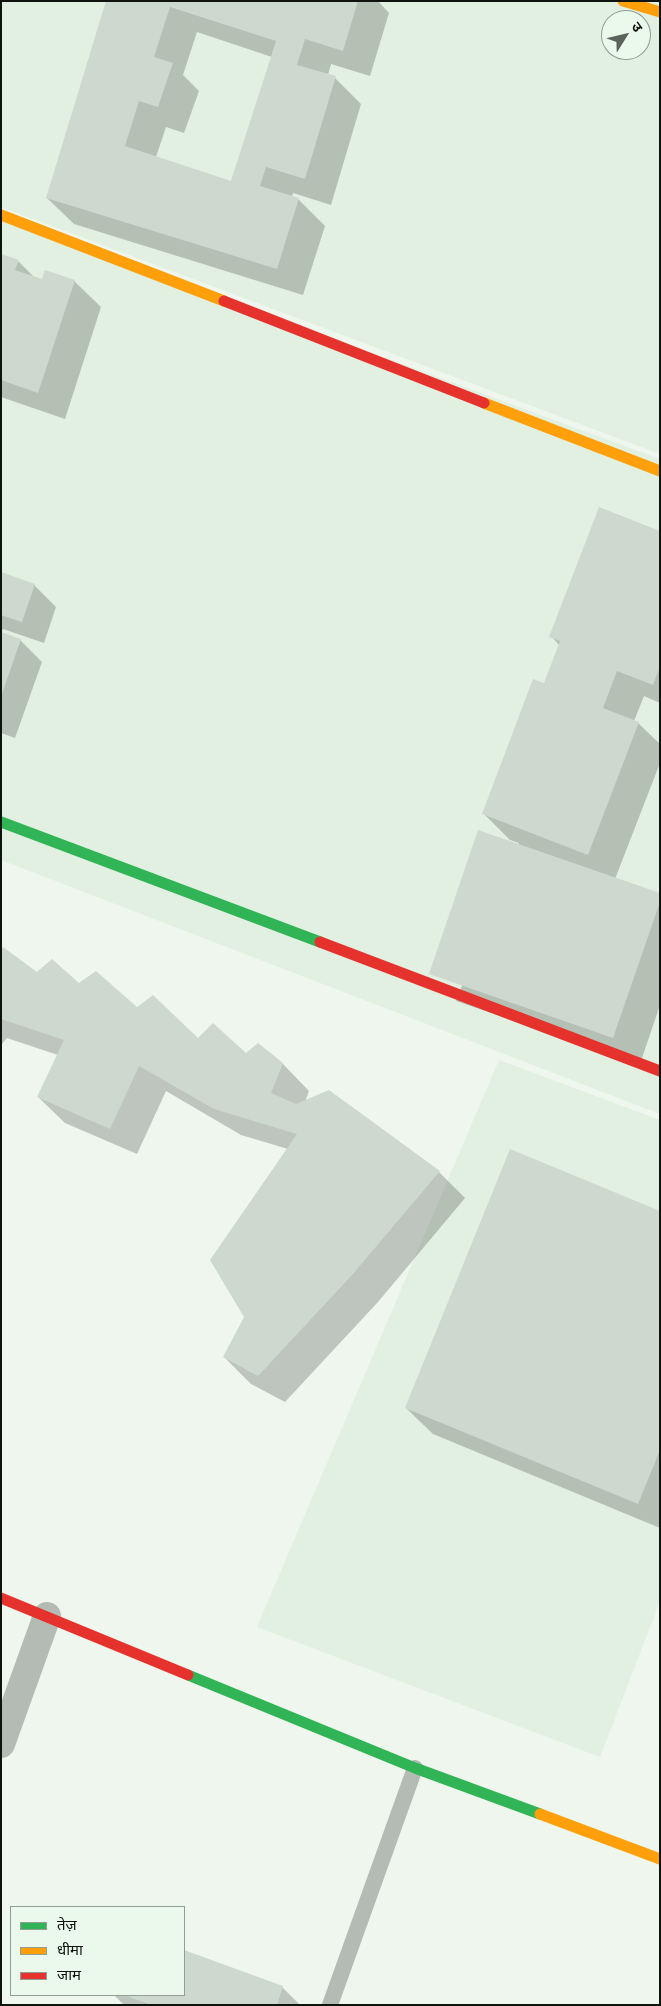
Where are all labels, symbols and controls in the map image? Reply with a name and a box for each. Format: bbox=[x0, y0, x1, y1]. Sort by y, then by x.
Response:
north arrow bbox=[601, 10, 651, 60]
text: उ bbox=[628, 18, 647, 35]
legend bbox=[10, 1906, 185, 1996]
text: तेज़ bbox=[57, 1915, 77, 1934]
text: धीमा bbox=[57, 1940, 83, 1959]
text: जाम bbox=[57, 1965, 81, 1984]

